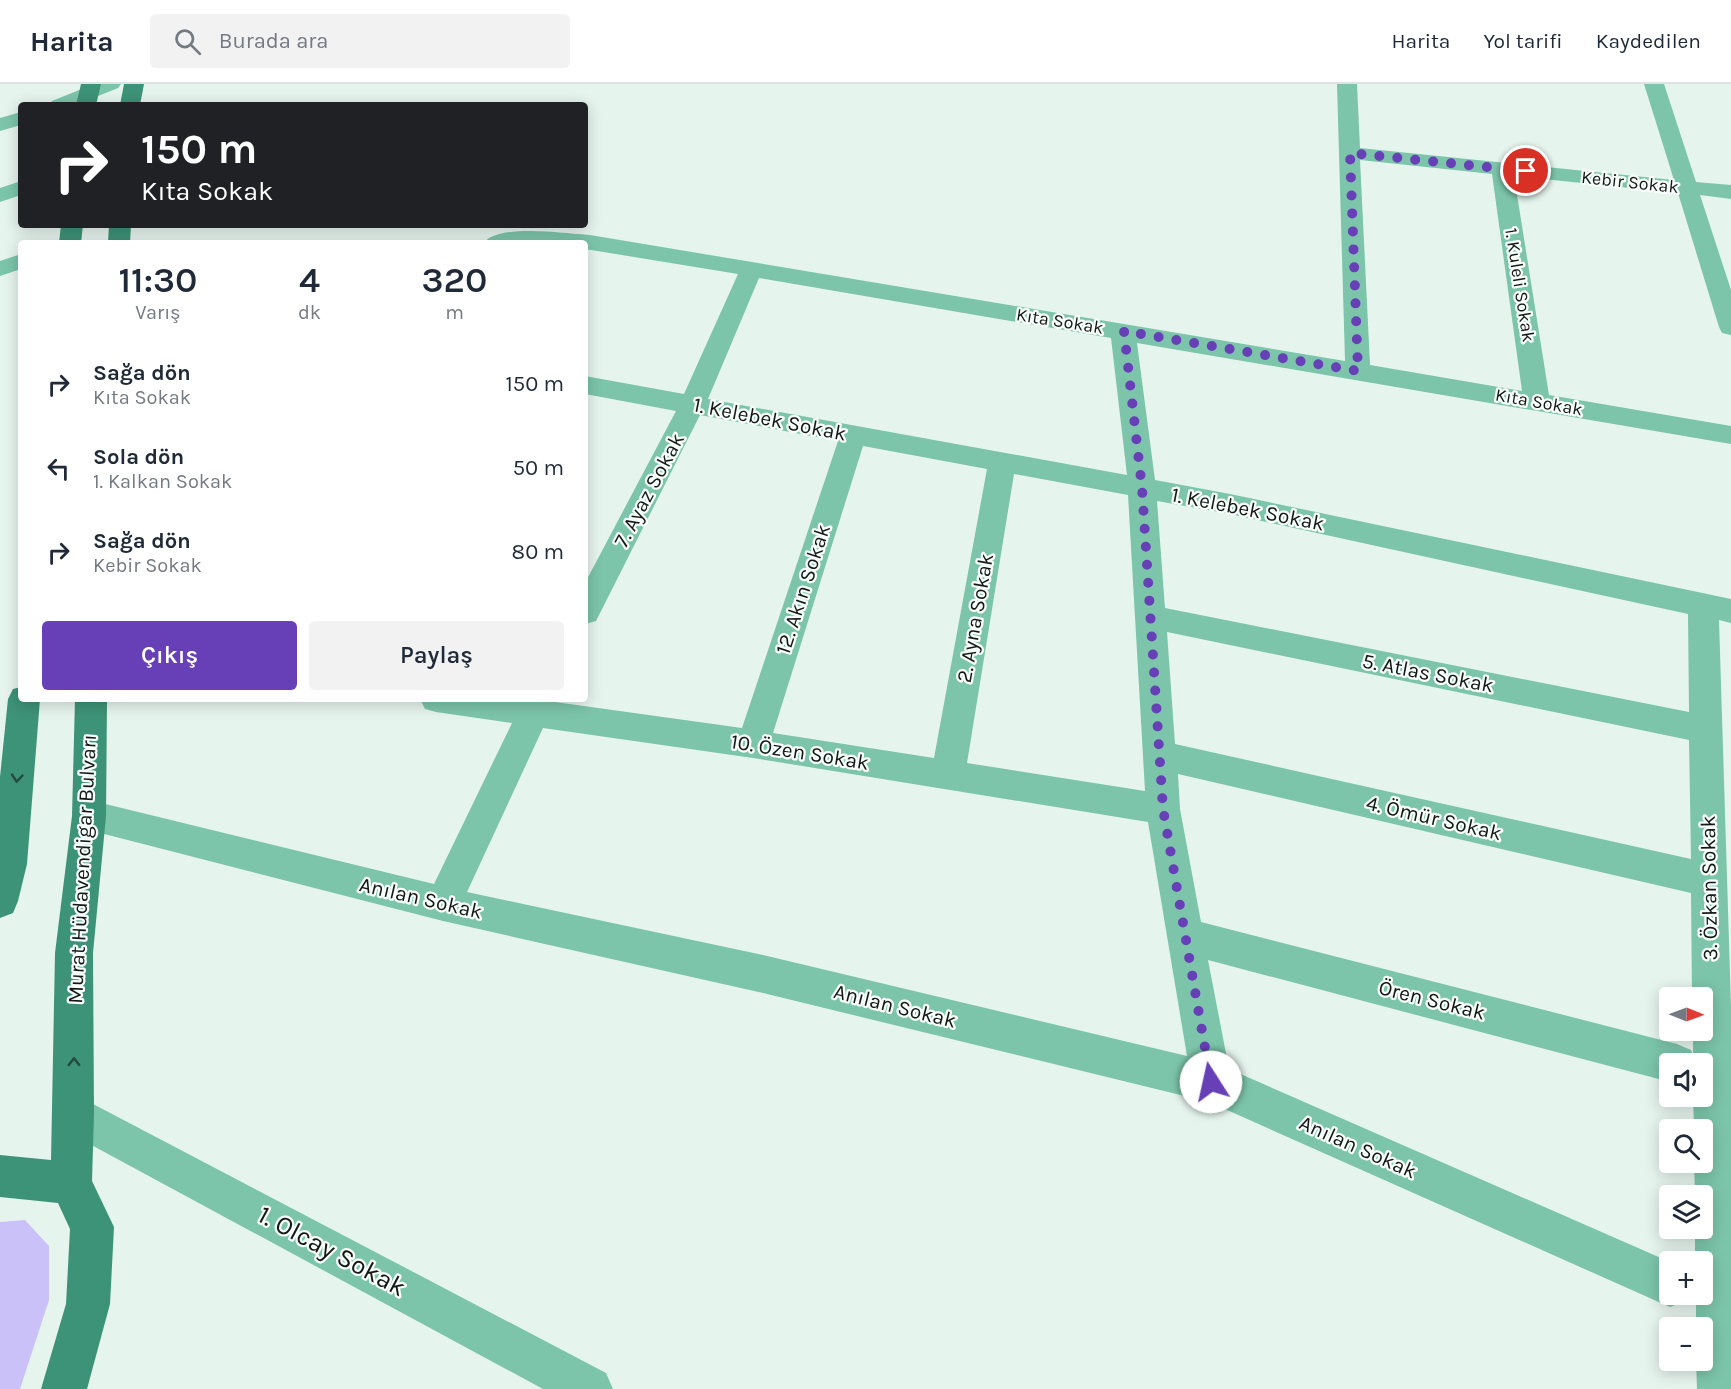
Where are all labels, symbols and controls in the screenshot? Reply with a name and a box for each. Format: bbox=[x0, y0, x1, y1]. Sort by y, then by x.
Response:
search box bbox=[150, 14, 570, 68]
text: Harita bbox=[30, 25, 114, 58]
icon: search bbox=[171, 25, 204, 58]
text: Burada ara bbox=[219, 28, 328, 54]
text: Harita bbox=[1391, 29, 1450, 53]
text: Yol tarifi bbox=[1483, 29, 1563, 53]
text: Kaydedilen bbox=[1596, 29, 1701, 53]
text: 150 m bbox=[141, 124, 257, 174]
icon: right bbox=[42, 126, 120, 204]
pin bbox=[1500, 145, 1551, 196]
icon: arrive bbox=[1509, 154, 1542, 187]
street label: Kebir Sokak bbox=[1580, 166, 1680, 198]
text: Kıta Sokak bbox=[141, 175, 273, 207]
street label: 1. Kuleli Sokak bbox=[1500, 226, 1540, 344]
text: 11:30 bbox=[118, 259, 197, 301]
text: 4 bbox=[299, 259, 320, 301]
text: 320 bbox=[422, 259, 488, 301]
text: Varış bbox=[135, 301, 181, 324]
text: dk bbox=[298, 301, 321, 324]
text: m bbox=[445, 301, 464, 324]
street label: Kıta Sokak bbox=[1015, 303, 1105, 339]
text: Sağa dön bbox=[93, 360, 191, 386]
icon: right bbox=[42, 368, 75, 401]
text: 150 m bbox=[505, 371, 564, 397]
street label: Kıta Sokak bbox=[1494, 384, 1584, 420]
text: Kıta Sokak bbox=[93, 386, 191, 409]
street label: 1. Kelebek Sokak bbox=[691, 392, 849, 446]
street label: 7. Ayaz Sokak bbox=[609, 429, 689, 551]
text: Sola dön bbox=[93, 444, 184, 470]
icon: left bbox=[42, 452, 75, 485]
text: 50 m bbox=[513, 455, 564, 481]
text: 1. Kalkan Sokak bbox=[93, 470, 232, 493]
street label: 1. Kelebek Sokak bbox=[1169, 482, 1327, 536]
street label: 12. Akın Sokak bbox=[771, 521, 835, 657]
text: Sağa dön bbox=[93, 528, 191, 554]
icon: right bbox=[42, 536, 75, 569]
text: 80 m bbox=[512, 539, 564, 565]
street label: 2. Ayna Sokak bbox=[952, 551, 998, 684]
text: Kebir Sokak bbox=[93, 554, 202, 577]
button: Çıkış bbox=[42, 621, 297, 690]
button: Paylaş bbox=[309, 621, 564, 690]
street label: 5. Atlas Sokak bbox=[1360, 648, 1496, 698]
street label: 10. Özen Sokak bbox=[729, 729, 871, 775]
street label: Murat Hüdavendigar Bulvarı bbox=[63, 734, 101, 1004]
one-way arrow bbox=[11, 774, 24, 783]
street label: 4. Ömür Sokak bbox=[1364, 791, 1504, 845]
street label: 3. Özkan Sokak bbox=[1696, 815, 1722, 961]
street label: Anılan Sokak bbox=[357, 872, 485, 924]
street label: Ören Sokak bbox=[1376, 975, 1488, 1025]
street label: Anılan Sokak bbox=[831, 979, 959, 1033]
north arrow bbox=[1659, 987, 1713, 1041]
map controls bbox=[1659, 987, 1713, 1371]
position arrow bbox=[1179, 1050, 1243, 1114]
button: sound bbox=[1659, 1053, 1713, 1107]
one-way arrow bbox=[68, 1057, 80, 1066]
street label: Anılan Sokak bbox=[1296, 1111, 1420, 1184]
button: search bbox=[1659, 1119, 1713, 1173]
button: layers bbox=[1659, 1185, 1713, 1239]
street label: 1. Olcay Sokak bbox=[253, 1199, 411, 1303]
button: + bbox=[1659, 1251, 1713, 1305]
button: − bbox=[1659, 1317, 1713, 1371]

